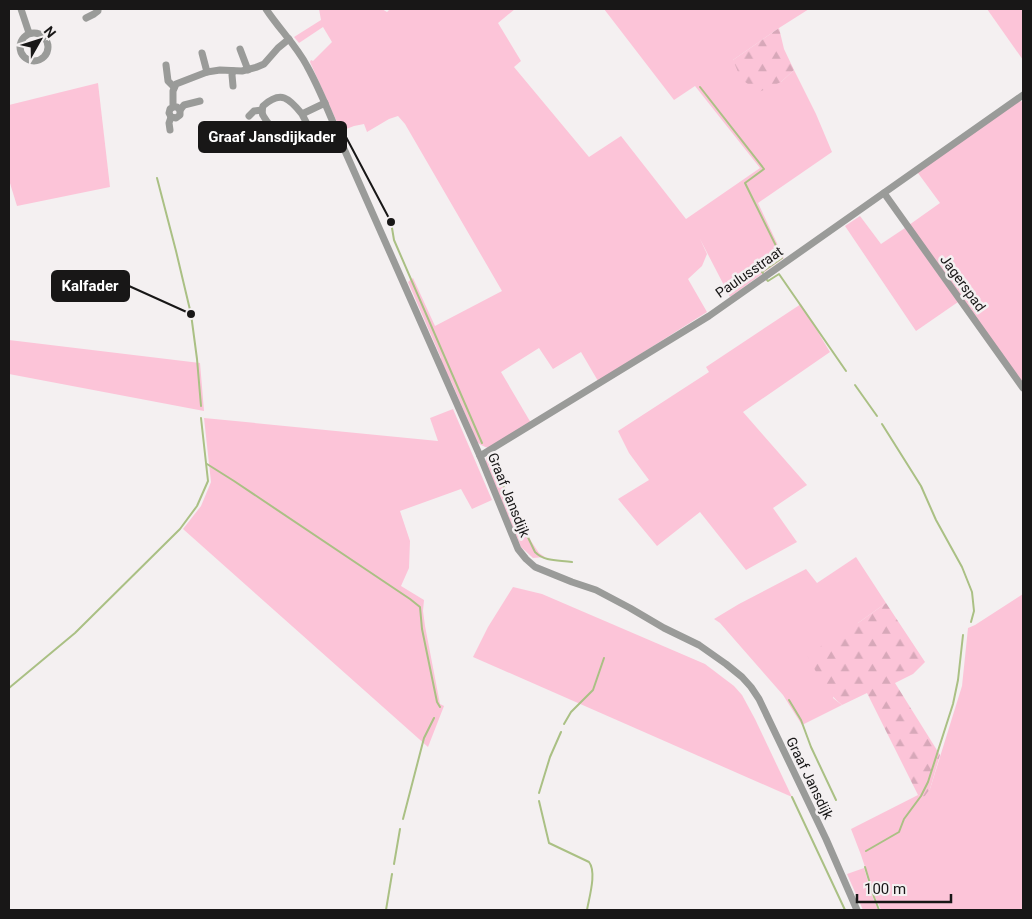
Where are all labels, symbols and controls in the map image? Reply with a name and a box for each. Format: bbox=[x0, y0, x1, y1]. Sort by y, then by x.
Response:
north arrow bbox=[15, 15, 65, 65]
text: N bbox=[41, 23, 59, 41]
callout: Graaf Jansdijkader bbox=[199, 122, 346, 152]
text: Graaf Jansdijkader bbox=[208, 128, 336, 146]
street label: Paulusstraat bbox=[712, 243, 786, 301]
street label: Jagerspad bbox=[937, 252, 989, 314]
callout: Kalfader bbox=[52, 271, 129, 301]
text: Kalfader bbox=[62, 277, 119, 295]
street label: Graaf Jansdijk bbox=[485, 450, 534, 540]
street label: Graaf Jansdijk bbox=[783, 734, 837, 823]
scale bar bbox=[857, 872, 951, 904]
text: 100 m bbox=[864, 880, 906, 898]

